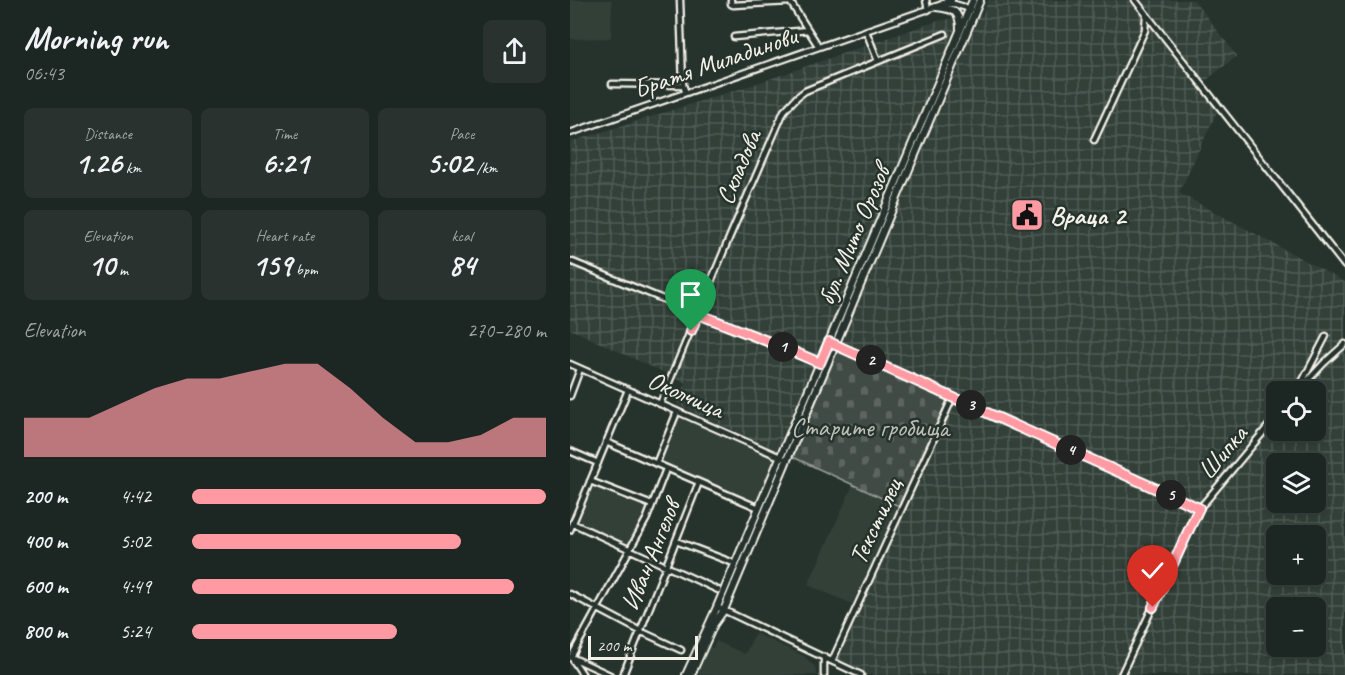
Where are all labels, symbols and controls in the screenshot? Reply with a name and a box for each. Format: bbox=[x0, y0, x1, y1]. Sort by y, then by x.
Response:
text: Morning run bbox=[24, 17, 168, 59]
street label: Братя Миладинови bbox=[629, 19, 803, 106]
button: share bbox=[483, 20, 546, 83]
text: 06:43 bbox=[24, 61, 64, 86]
street label: Складова bbox=[708, 123, 770, 209]
text: Distance bbox=[84, 124, 132, 144]
text: Time bbox=[273, 124, 297, 144]
text: Pace bbox=[450, 124, 474, 144]
text: 1.26 bbox=[75, 144, 122, 182]
text: 6:21 bbox=[261, 144, 309, 182]
text: 5:02 bbox=[427, 144, 473, 182]
street label: бул. Мито Орозов bbox=[809, 155, 900, 310]
text: km bbox=[122, 158, 141, 178]
text: /km bbox=[473, 158, 497, 178]
public building icon: Враца 2 bbox=[1009, 197, 1045, 233]
place label: Враца 2 bbox=[1050, 199, 1128, 232]
text: Elevation bbox=[83, 226, 133, 246]
text: Heart rate bbox=[256, 226, 314, 246]
text: kcal bbox=[451, 226, 473, 246]
text: 10 bbox=[88, 246, 115, 284]
text: 159 bbox=[252, 246, 292, 284]
text: 84 bbox=[449, 246, 476, 284]
text: m bbox=[115, 260, 128, 280]
text: bpm bbox=[292, 260, 318, 280]
pin bbox=[665, 269, 716, 331]
icon: arrive bbox=[674, 278, 707, 311]
text: Elevation bbox=[24, 318, 86, 343]
text: 270–280 m bbox=[467, 318, 546, 343]
pin: 1 bbox=[768, 332, 798, 362]
text: 1 bbox=[779, 337, 787, 357]
pin: 2 bbox=[856, 345, 886, 375]
text: 2 bbox=[867, 350, 875, 370]
street label: Околчица bbox=[642, 363, 731, 427]
map controls bbox=[1266, 381, 1326, 657]
button: locate bbox=[1266, 381, 1326, 441]
pin: 3 bbox=[956, 390, 986, 420]
text: 3 bbox=[967, 395, 975, 415]
park label: Старите гробища bbox=[791, 411, 951, 444]
street label: Шипка bbox=[1190, 417, 1256, 486]
pin: 4 bbox=[1056, 435, 1086, 465]
text: 4 bbox=[1067, 440, 1075, 460]
button: layers bbox=[1266, 453, 1326, 513]
street label: Текстилец bbox=[841, 472, 910, 569]
pin: 5 bbox=[1156, 480, 1186, 510]
text: 200 m bbox=[24, 484, 67, 509]
text: 4:42 bbox=[120, 484, 151, 509]
text: 5 bbox=[1168, 485, 1174, 505]
street label: Иван Ангелов bbox=[613, 490, 689, 615]
button: + bbox=[1266, 525, 1326, 585]
text: 400 m bbox=[24, 529, 67, 554]
text: 5:02 bbox=[120, 529, 151, 554]
pin bbox=[1127, 545, 1178, 607]
icon: check bbox=[1136, 554, 1169, 587]
text: 600 m bbox=[24, 574, 68, 599]
text: 4:49 bbox=[120, 574, 151, 599]
button: − bbox=[1266, 597, 1326, 657]
text: 800 m bbox=[24, 619, 67, 644]
text: 5:24 bbox=[120, 619, 151, 644]
scale bar bbox=[588, 633, 698, 660]
text: 200 m bbox=[597, 636, 631, 656]

